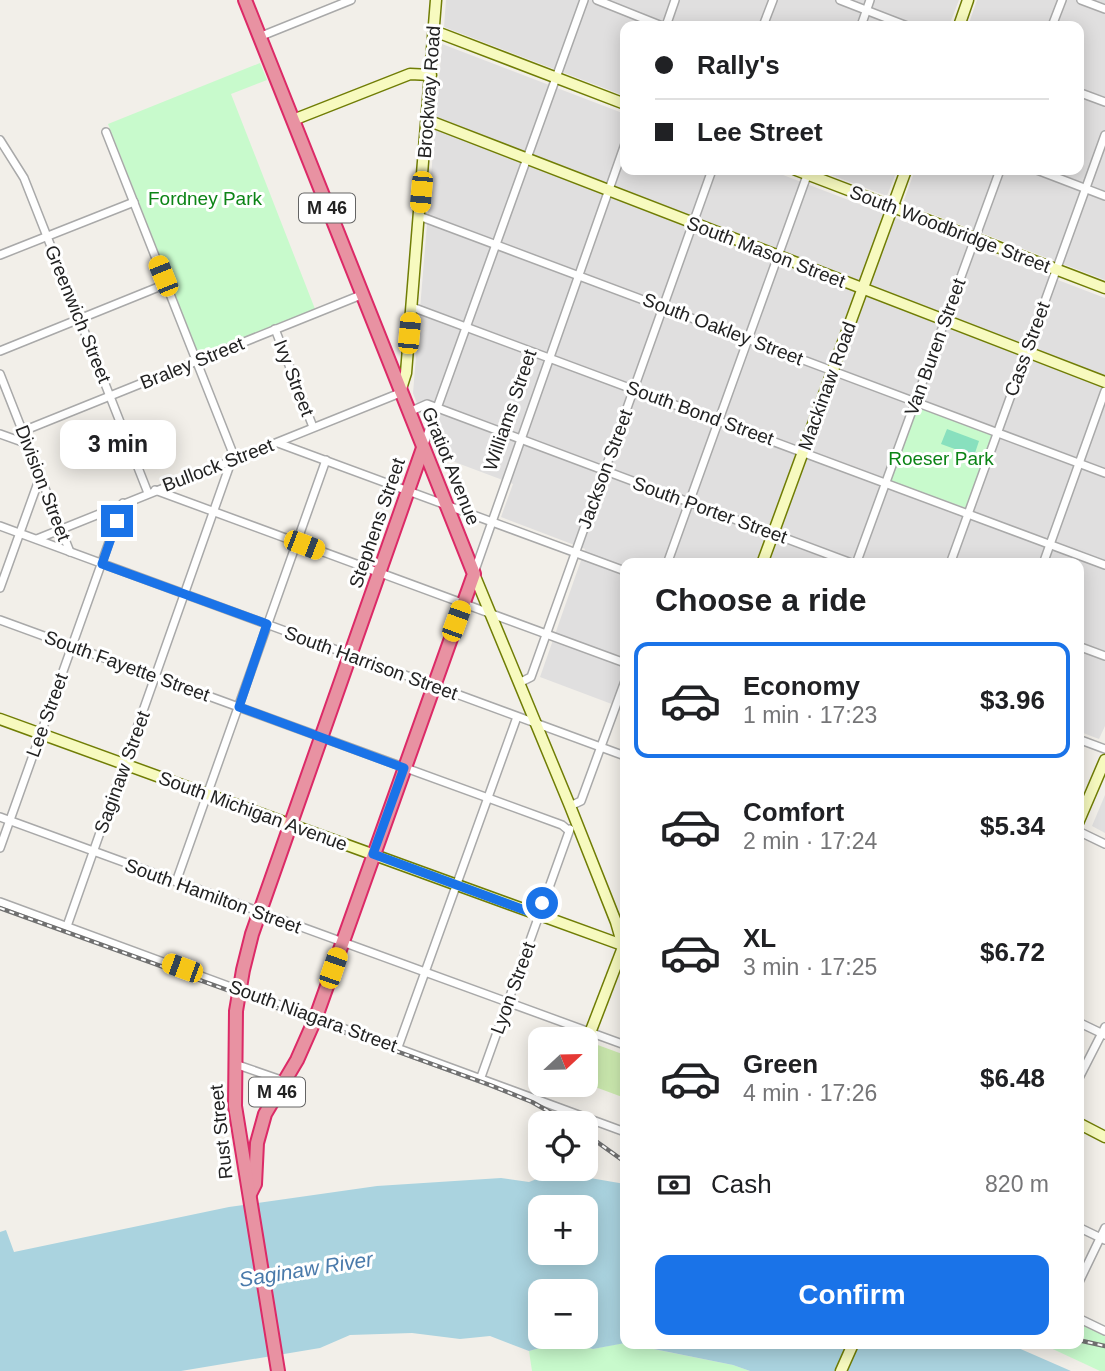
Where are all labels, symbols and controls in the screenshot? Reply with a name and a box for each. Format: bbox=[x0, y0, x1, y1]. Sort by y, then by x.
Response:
street label: Brockway Road bbox=[414, 25, 444, 159]
text: Rally's bbox=[697, 50, 780, 80]
text: Lee Street bbox=[697, 117, 823, 147]
car bbox=[409, 170, 434, 214]
street label: South Woodbridge Street bbox=[847, 181, 1054, 277]
park label: Fordney Park bbox=[148, 188, 263, 209]
road number: M 46 bbox=[299, 194, 355, 223]
street label: South Mason Street bbox=[684, 212, 849, 292]
street label: Greenwich Street bbox=[41, 242, 115, 387]
car bbox=[146, 253, 181, 299]
street label: Van Buren Street bbox=[900, 275, 970, 418]
street label: South Oakley Street bbox=[640, 289, 807, 370]
street label: Cass Street bbox=[1000, 298, 1054, 399]
car bbox=[397, 311, 422, 355]
street label: Mackinaw Road bbox=[794, 319, 860, 453]
street label: Braley Street bbox=[137, 332, 248, 393]
street label: Ivy Street bbox=[270, 337, 318, 420]
street label: Williams Street bbox=[479, 346, 541, 473]
street label: South Bond Street bbox=[623, 377, 777, 450]
street label: Gratiot Avenue bbox=[418, 404, 484, 528]
street label: Jackson Street bbox=[574, 406, 637, 532]
callout: 3 min bbox=[59, 420, 175, 468]
street label: Division Street bbox=[11, 422, 75, 545]
text: 3 min bbox=[88, 431, 148, 457]
street label: Bullock Street bbox=[160, 434, 277, 496]
park label: Roeser Park bbox=[888, 448, 994, 469]
street label: Stephens Street bbox=[345, 454, 409, 591]
street label: South Porter Street bbox=[630, 472, 791, 548]
route end bbox=[101, 505, 133, 537]
car bbox=[281, 528, 328, 562]
text: Choose a ride bbox=[655, 582, 867, 618]
car bbox=[439, 598, 474, 644]
street label: South Harrison Street bbox=[282, 622, 461, 704]
street label: South Fayette Street bbox=[42, 626, 213, 706]
icon: car bbox=[659, 669, 722, 732]
street label: Lee Street bbox=[22, 670, 72, 760]
text: Economy bbox=[743, 671, 860, 701]
text: $3.96 bbox=[980, 685, 1045, 715]
text: 1 min · 17:23 bbox=[743, 702, 877, 728]
street label: Saginaw Street bbox=[90, 707, 154, 836]
street label: South Michigan Avenue bbox=[156, 767, 350, 855]
icon: car bbox=[659, 795, 722, 858]
text: Comfort bbox=[743, 797, 844, 827]
text: $5.34 bbox=[980, 811, 1045, 841]
text: 2 min · 17:24 bbox=[743, 828, 877, 854]
street label: South Hamilton Street bbox=[122, 854, 305, 938]
route start bbox=[526, 887, 558, 919]
icon: car bbox=[659, 921, 722, 984]
text: XL bbox=[743, 923, 776, 953]
text: $6.72 bbox=[980, 937, 1045, 967]
street label: Lyon Street bbox=[487, 938, 540, 1037]
car bbox=[317, 945, 350, 991]
car bbox=[159, 951, 206, 985]
text: 3 min · 17:25 bbox=[743, 954, 877, 980]
street label: South Niagara Street bbox=[226, 976, 401, 1056]
north arrow bbox=[528, 1027, 598, 1097]
map controls bbox=[528, 1027, 598, 1349]
icon: car bbox=[659, 1047, 722, 1110]
text: Green bbox=[743, 1049, 818, 1079]
text: $6.48 bbox=[980, 1063, 1045, 1093]
road number: M 46 bbox=[249, 1078, 305, 1106]
text: 4 min · 17:26 bbox=[743, 1080, 877, 1106]
street label: Rust Street bbox=[206, 1083, 236, 1180]
button: locate bbox=[528, 1111, 598, 1181]
icon: cash bbox=[655, 1166, 693, 1204]
text: Cash bbox=[711, 1169, 772, 1199]
text: 820 m bbox=[985, 1171, 1049, 1197]
button: + bbox=[528, 1195, 598, 1265]
water label: Saginaw River bbox=[237, 1247, 376, 1291]
button: Confirm bbox=[655, 1255, 1049, 1335]
button: − bbox=[528, 1279, 598, 1349]

